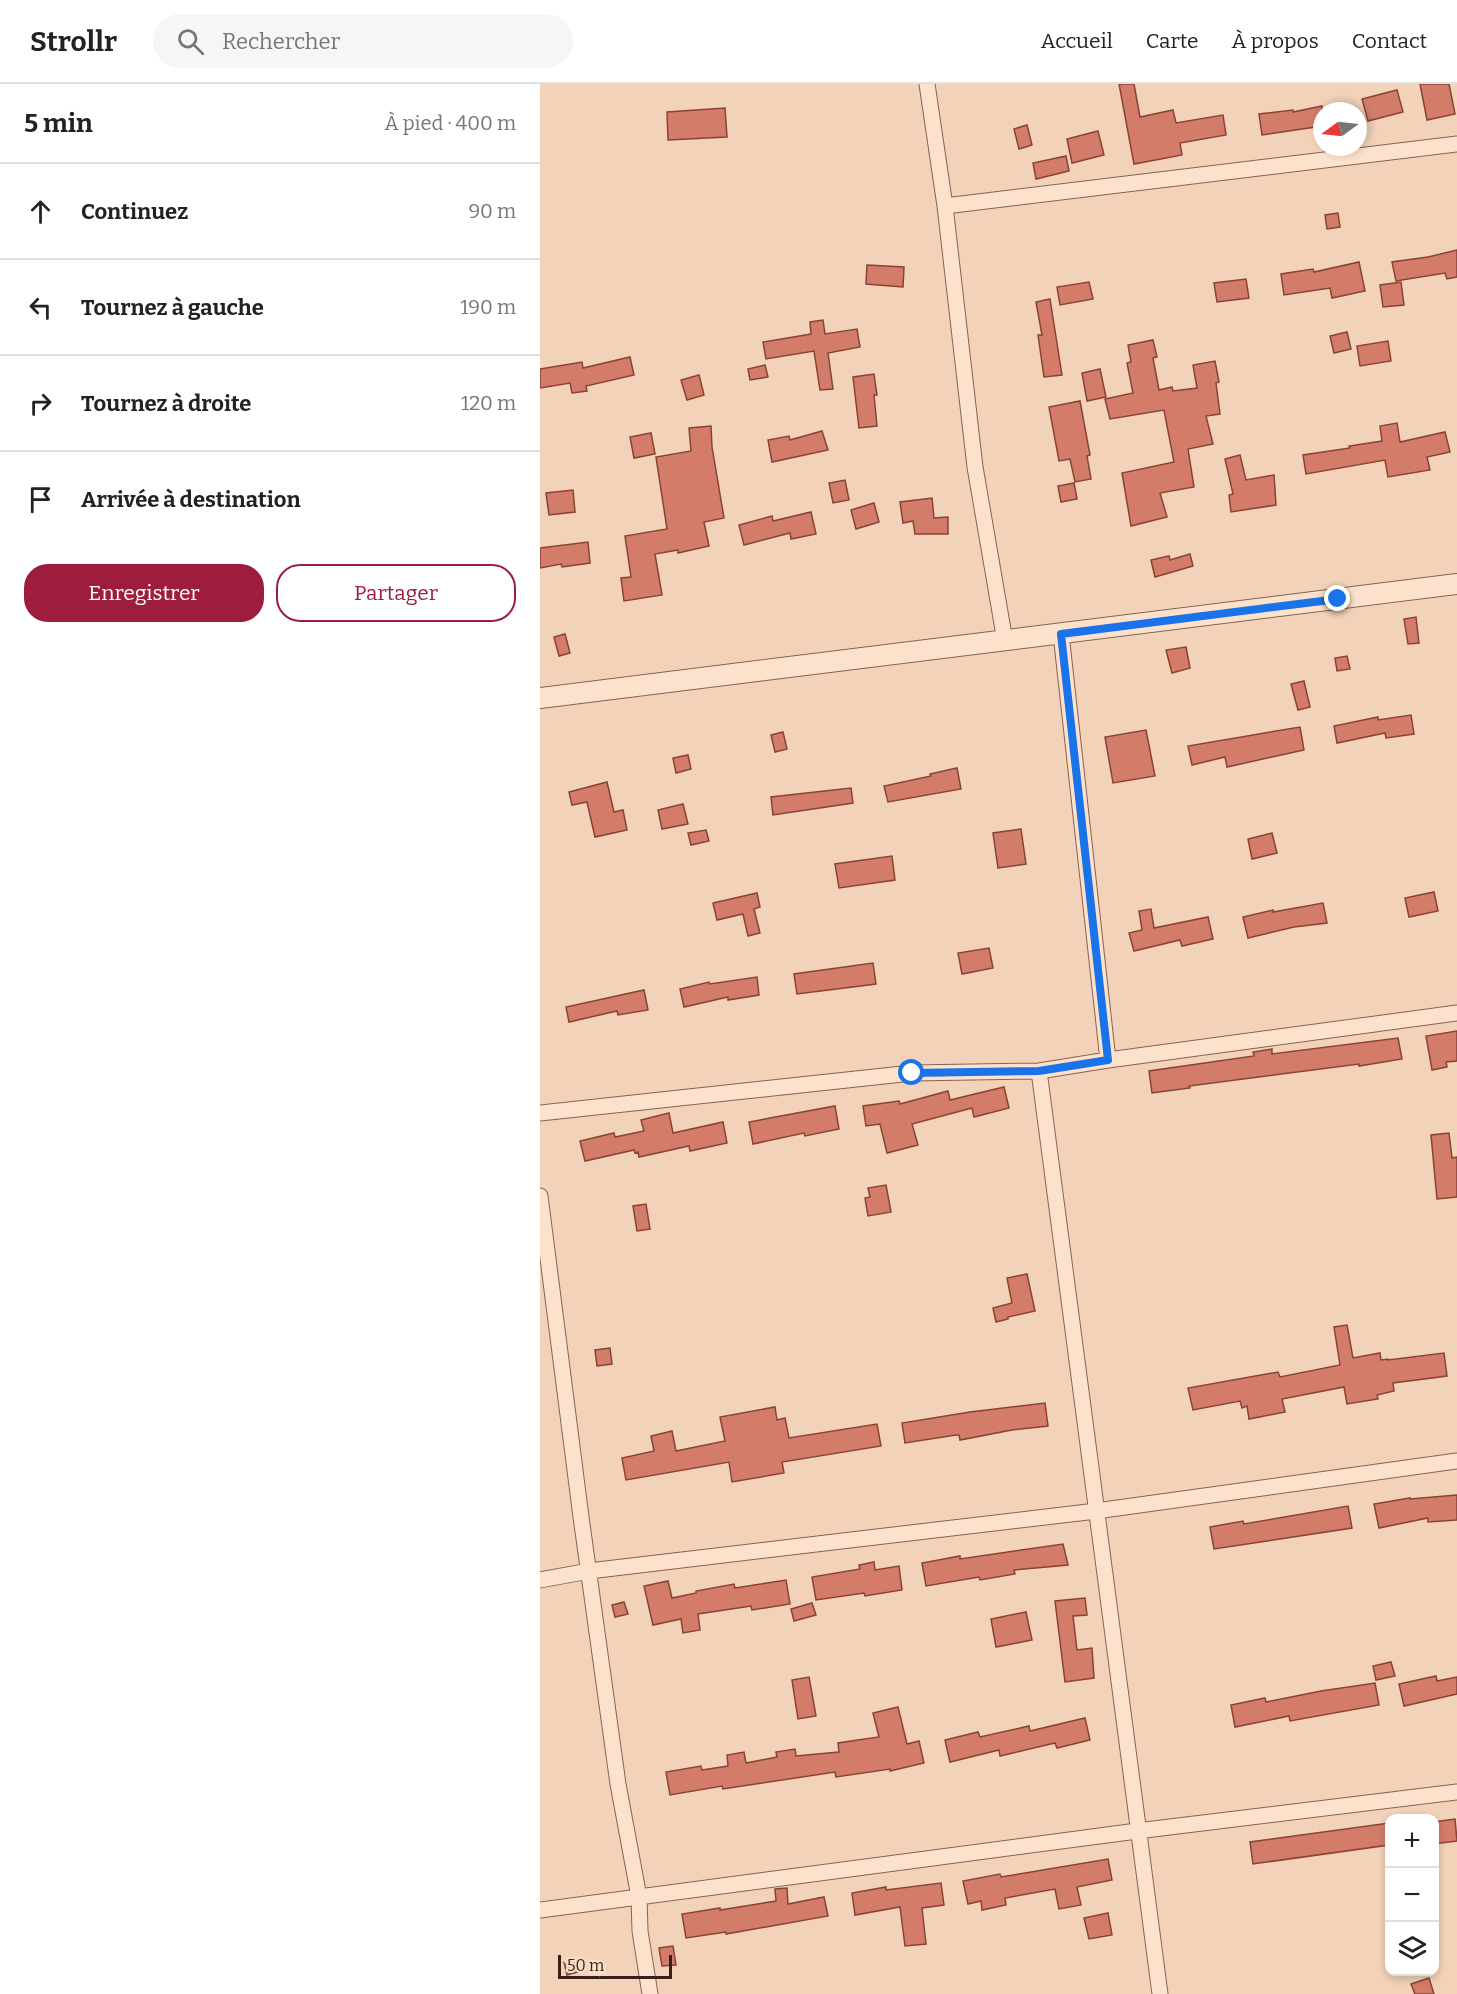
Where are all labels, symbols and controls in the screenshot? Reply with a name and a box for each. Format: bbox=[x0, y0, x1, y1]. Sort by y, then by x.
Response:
search box bbox=[153, 14, 573, 68]
text: Strollr bbox=[30, 25, 117, 58]
icon: search bbox=[174, 25, 207, 58]
text: Rechercher bbox=[222, 28, 340, 55]
text: Accueil bbox=[1041, 28, 1113, 54]
text: Carte bbox=[1146, 28, 1199, 54]
text: À propos bbox=[1232, 28, 1319, 54]
text: Contact bbox=[1352, 28, 1427, 54]
north arrow bbox=[1313, 102, 1367, 156]
text: 5 min bbox=[24, 108, 93, 139]
text: À pied · 400 m bbox=[385, 111, 516, 135]
icon: ahead bbox=[24, 195, 57, 228]
text: Continuez bbox=[81, 198, 188, 225]
text: 90 m bbox=[468, 199, 516, 223]
icon: left bbox=[24, 291, 57, 324]
text: Tournez à gauche bbox=[81, 294, 264, 321]
text: 190 m bbox=[460, 295, 516, 319]
icon: right bbox=[24, 387, 57, 420]
text: Tournez à droite bbox=[81, 390, 251, 417]
text: 120 m bbox=[461, 391, 516, 415]
icon: arrive bbox=[24, 483, 57, 516]
text: Arrivée à destination bbox=[81, 486, 301, 513]
button: Enregistrer bbox=[24, 564, 264, 622]
button: Partager bbox=[276, 564, 516, 622]
route end bbox=[1324, 585, 1350, 611]
route start bbox=[898, 1059, 924, 1085]
map controls bbox=[1385, 1814, 1439, 1976]
button: + bbox=[1385, 1814, 1439, 1868]
button: − bbox=[1385, 1868, 1439, 1922]
button: layers bbox=[1385, 1922, 1439, 1976]
scale bar bbox=[558, 1952, 672, 1980]
text: 50 m bbox=[567, 1956, 604, 1975]

